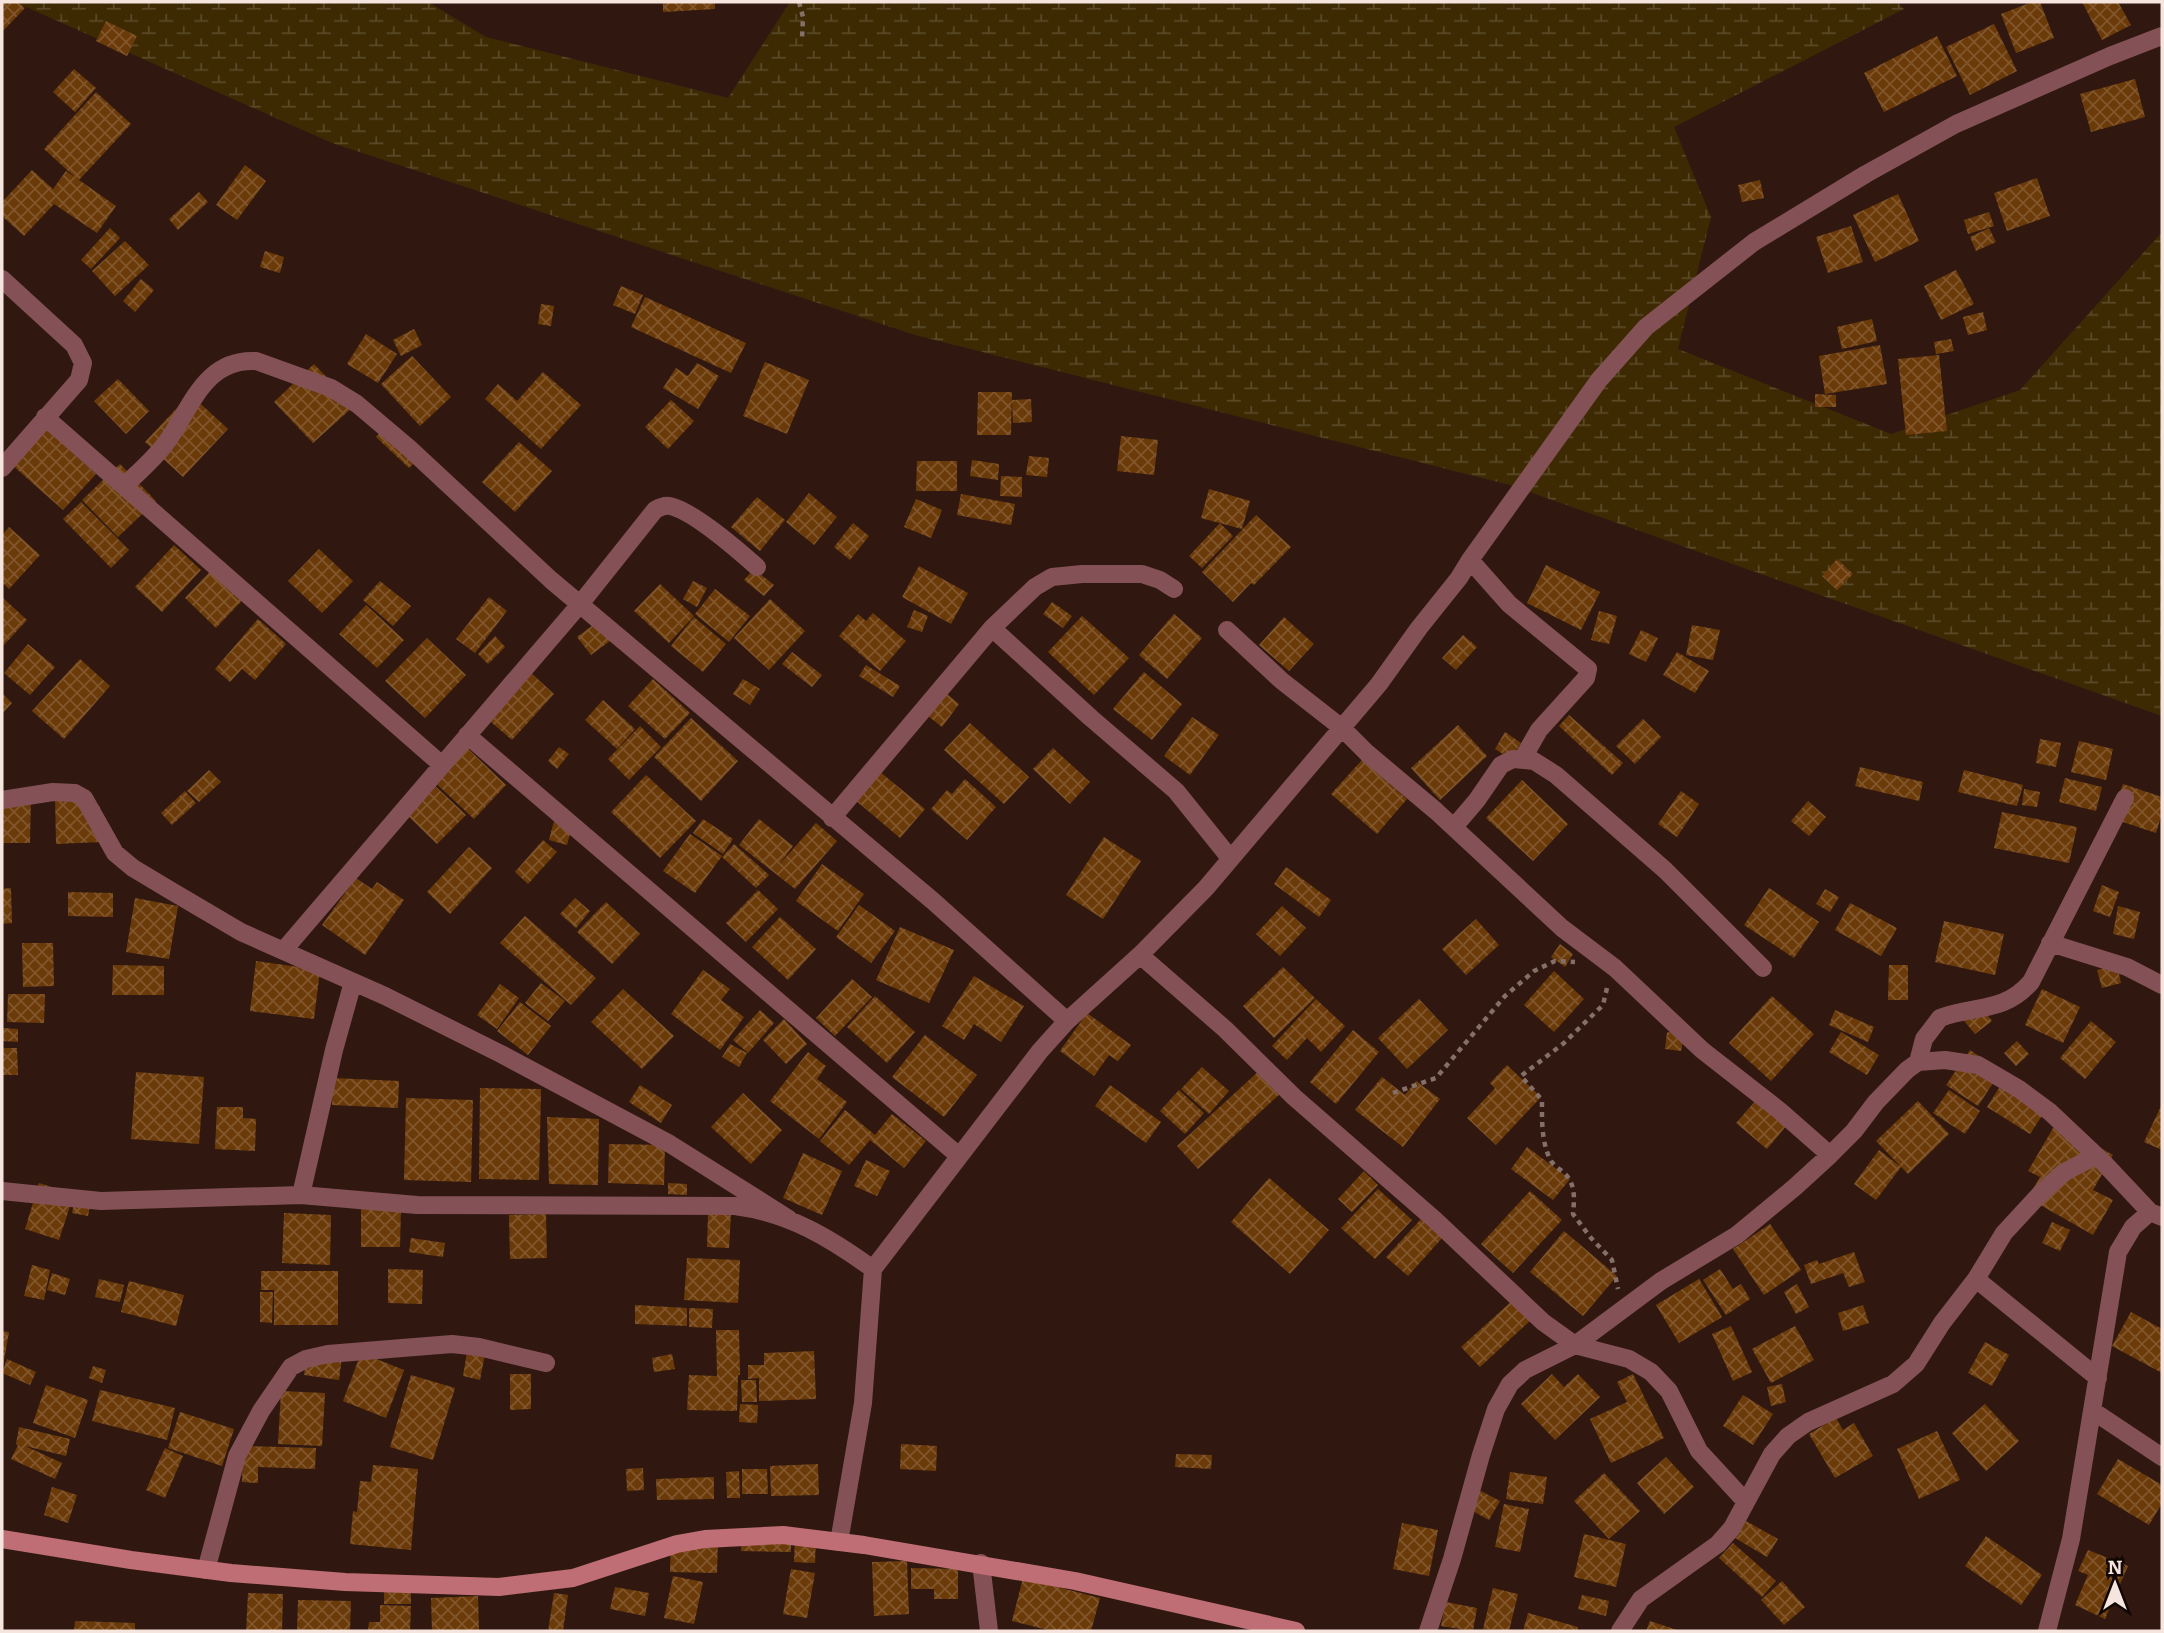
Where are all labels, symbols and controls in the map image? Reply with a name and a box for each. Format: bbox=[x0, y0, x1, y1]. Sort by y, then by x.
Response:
north arrow bbox=[2080, 1549, 2150, 1619]
text: N bbox=[2108, 1556, 2123, 1579]

